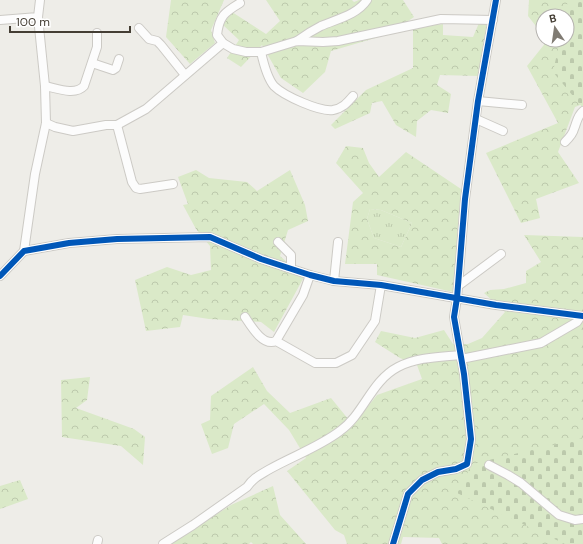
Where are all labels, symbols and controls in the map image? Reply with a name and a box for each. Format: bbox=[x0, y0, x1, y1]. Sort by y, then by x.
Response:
scale bar bbox=[10, 8, 130, 34]
north arrow bbox=[535, 8, 575, 48]
text: B bbox=[548, 11, 558, 26]
text: 100 m bbox=[16, 14, 50, 30]

